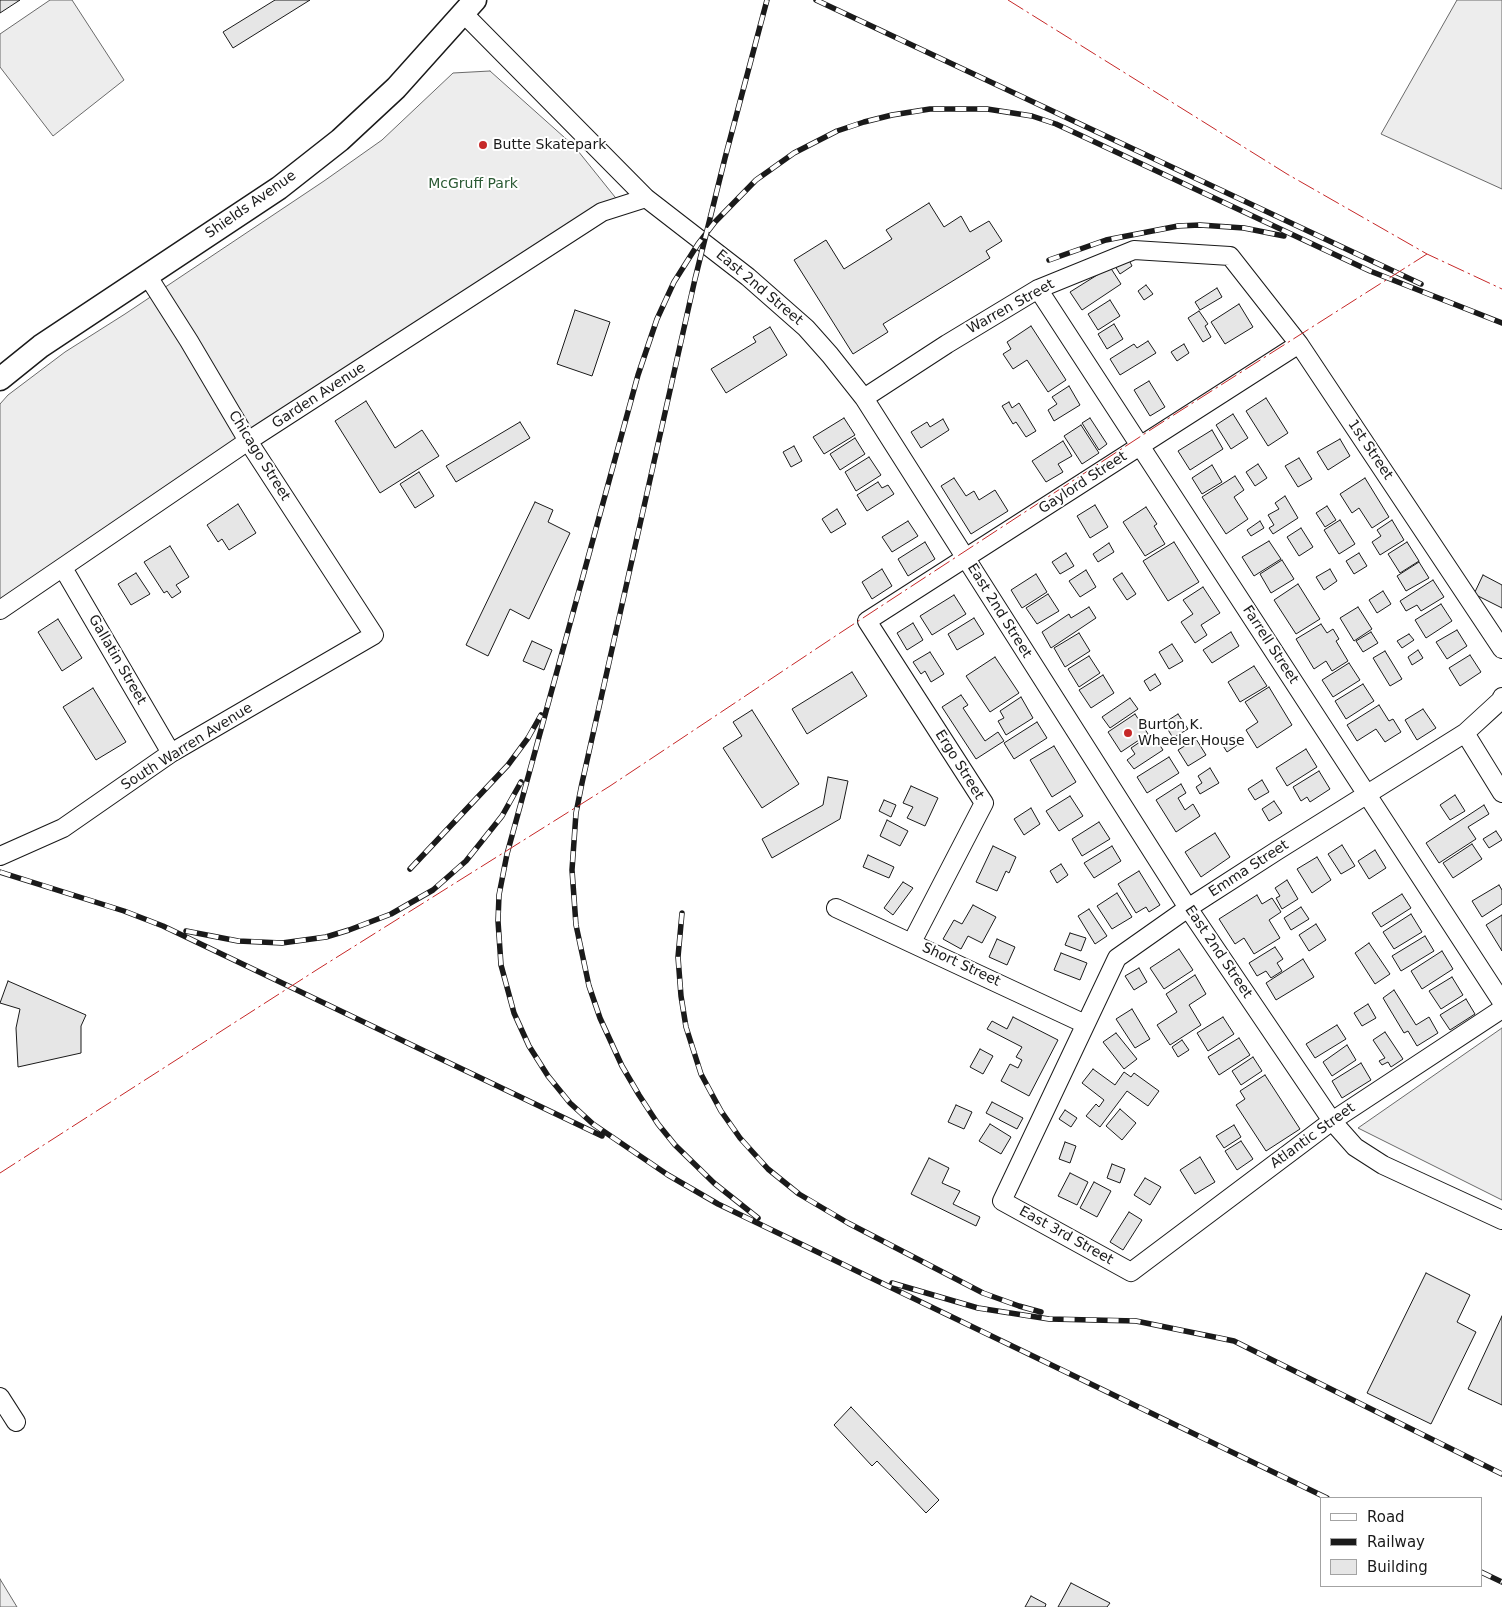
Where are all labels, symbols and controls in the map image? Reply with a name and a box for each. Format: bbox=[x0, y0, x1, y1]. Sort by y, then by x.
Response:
place label: Butte Skatepark bbox=[493, 137, 606, 153]
marker: Butte Skatepark bbox=[477, 139, 489, 151]
street label: Shields Avenue bbox=[202, 167, 300, 243]
park label: McGruff Park bbox=[428, 176, 518, 192]
street label: East 2nd Street bbox=[712, 247, 806, 329]
street label: Warren Street bbox=[965, 276, 1057, 338]
street label: Garden Avenue bbox=[269, 360, 369, 432]
street label: Chicago Street bbox=[225, 408, 293, 504]
street label: 1st Street bbox=[1344, 417, 1396, 483]
street label: Gaylord Street bbox=[1036, 448, 1130, 518]
street label: East 2nd Street bbox=[963, 561, 1035, 661]
street label: Farrell Street bbox=[1239, 603, 1301, 687]
street label: Gallatin Street bbox=[84, 612, 150, 708]
street label: South Warren Avenue bbox=[118, 700, 256, 794]
place label: Burton K. Wheeler House bbox=[1138, 717, 1245, 750]
street label: Ergo Street bbox=[931, 727, 987, 803]
marker: Burton K. Wheeler House bbox=[1122, 727, 1134, 739]
street label: Emma Street bbox=[1206, 837, 1292, 901]
street label: East 2nd Street bbox=[1181, 902, 1255, 1002]
street label: Short Street bbox=[919, 940, 1003, 990]
street label: Atlantic Street bbox=[1268, 1100, 1358, 1172]
street label: East 3rd Street bbox=[1016, 1203, 1116, 1269]
legend bbox=[1320, 1497, 1482, 1587]
text: Road bbox=[1367, 1508, 1405, 1526]
text: Railway bbox=[1367, 1533, 1425, 1551]
text: Building bbox=[1367, 1558, 1428, 1576]

